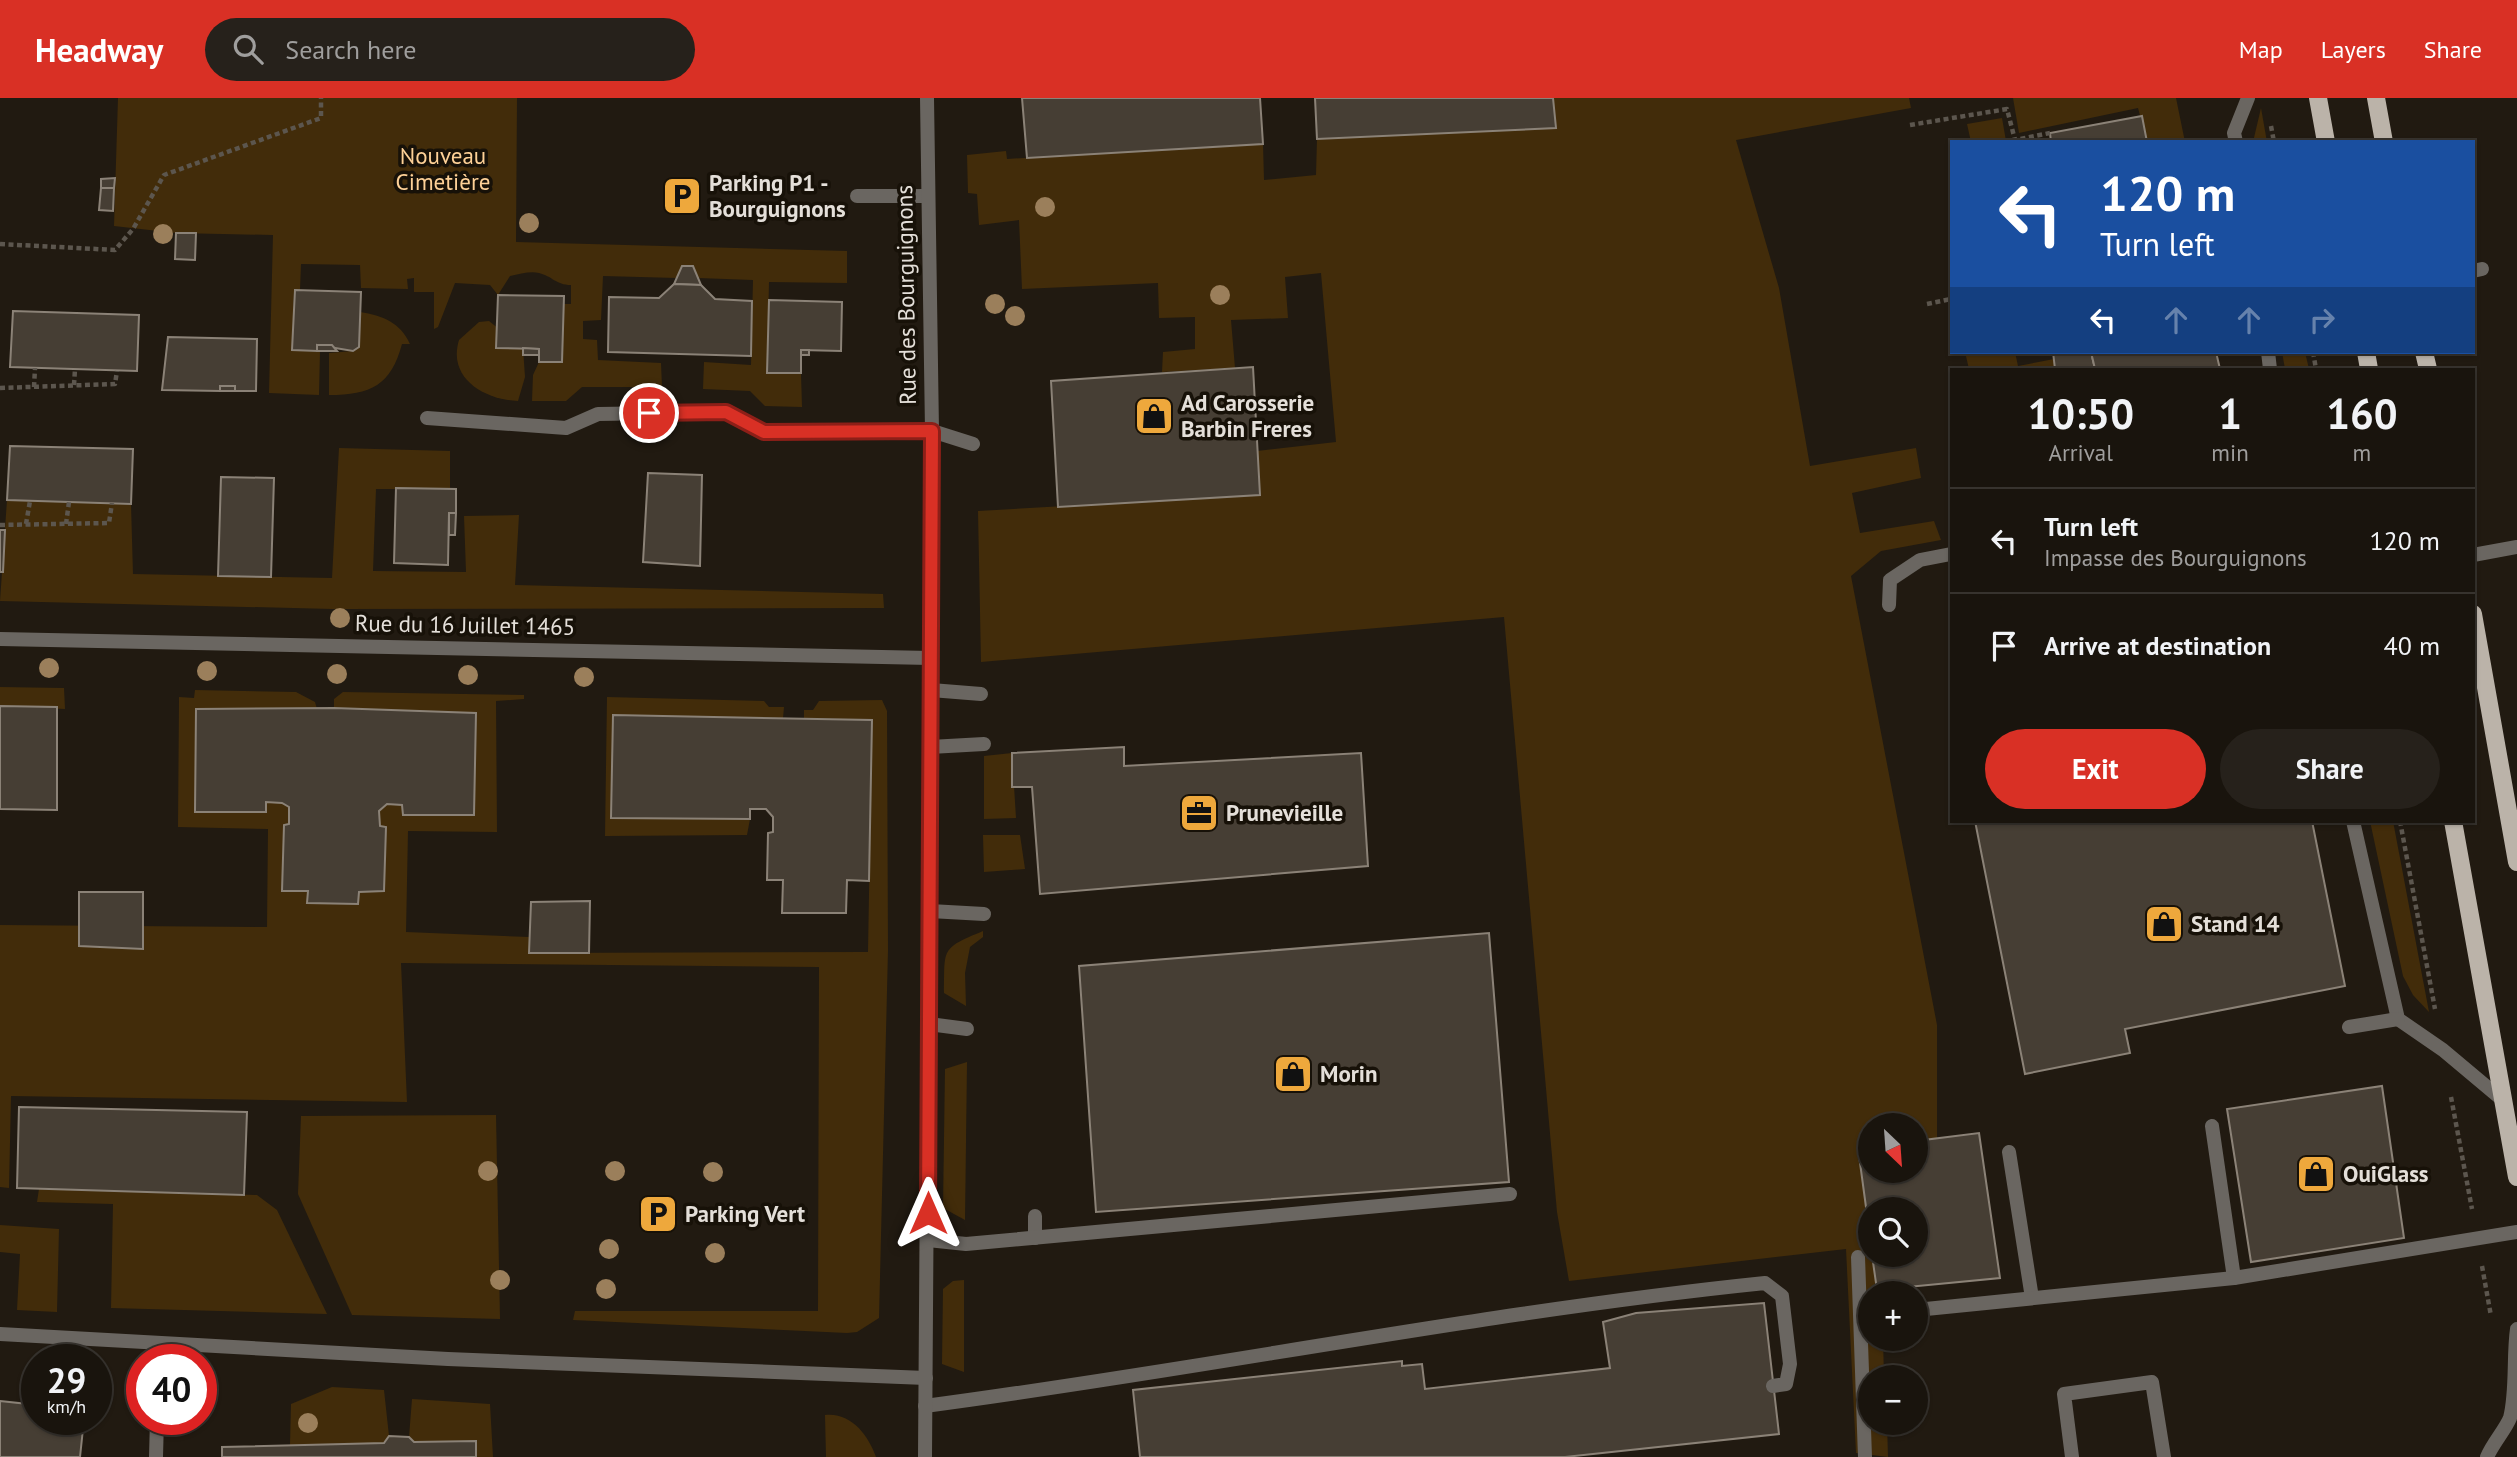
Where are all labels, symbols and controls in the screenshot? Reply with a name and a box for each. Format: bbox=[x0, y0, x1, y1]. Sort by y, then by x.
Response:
search box bbox=[205, 18, 695, 81]
text: Headway bbox=[35, 28, 163, 71]
icon: search bbox=[229, 30, 267, 68]
text: Search here bbox=[285, 33, 416, 66]
text: Map bbox=[2239, 34, 2283, 65]
text: Layers bbox=[2321, 34, 2386, 65]
text: Share bbox=[2424, 34, 2482, 65]
park label: Nouveau Cimetière bbox=[396, 141, 490, 196]
text: 120 m bbox=[2100, 161, 2235, 225]
place label: Parking P1 - Bourguignons bbox=[709, 168, 846, 223]
icon: left bbox=[1985, 168, 2076, 259]
parking icon: Parking P1 - Bourguignons bbox=[661, 175, 703, 217]
street label: Rue des Bourguignons bbox=[889, 185, 922, 405]
text: Turn left bbox=[2100, 223, 2215, 265]
icon: left bbox=[2084, 301, 2122, 339]
icon: ahead bbox=[2157, 301, 2195, 339]
icon: ahead bbox=[2230, 301, 2268, 339]
icon: right bbox=[2303, 301, 2341, 339]
pin bbox=[619, 383, 679, 443]
text: 10:50 bbox=[2027, 386, 2134, 441]
text: 1 bbox=[2218, 386, 2242, 441]
text: 160 bbox=[2326, 386, 2398, 441]
place label: Ad Carosserie Barbin Freres bbox=[1181, 388, 1314, 443]
icon: arrive bbox=[630, 394, 668, 432]
shop icon: Ad Carosserie Barbin Freres bbox=[1133, 395, 1175, 437]
text: Arrival bbox=[2048, 438, 2113, 467]
text: min bbox=[2211, 438, 2249, 467]
text: m bbox=[2353, 438, 2371, 467]
text: Turn left bbox=[2044, 510, 2138, 543]
icon: left bbox=[1985, 522, 2023, 560]
text: 120 m bbox=[2369, 524, 2440, 557]
text: Impasse des Bourguignons bbox=[2044, 543, 2307, 572]
street label: Rue du 16 Juillet 1465 bbox=[355, 608, 575, 641]
icon: arrive bbox=[1985, 627, 2023, 665]
text: Arrive at destination bbox=[2044, 629, 2271, 662]
text: 40 m bbox=[2384, 629, 2440, 662]
button: Exit bbox=[1985, 729, 2206, 809]
button: Share bbox=[2220, 729, 2440, 809]
office icon: Prunevieille bbox=[1178, 792, 1220, 834]
place label: Prunevieille bbox=[1226, 798, 1343, 827]
shop icon: Stand 14 bbox=[2143, 903, 2185, 945]
place label: Stand 14 bbox=[2191, 909, 2279, 938]
shop icon: Morin bbox=[1272, 1053, 1314, 1095]
place label: Morin bbox=[1320, 1059, 1378, 1088]
north arrow bbox=[1858, 1113, 1928, 1183]
map controls bbox=[1858, 1113, 1928, 1435]
shop icon: OuiGlass bbox=[2295, 1153, 2337, 1195]
place label: OuiGlass bbox=[2343, 1159, 2429, 1188]
position arrow bbox=[891, 1176, 965, 1250]
parking icon: Parking Vert bbox=[637, 1193, 679, 1235]
button: search bbox=[1858, 1197, 1928, 1267]
place label: Parking Vert bbox=[685, 1199, 805, 1228]
button: + bbox=[1858, 1281, 1928, 1351]
speed limit sign: 40 bbox=[126, 1344, 217, 1435]
text: 29 bbox=[47, 1357, 86, 1403]
button: − bbox=[1858, 1365, 1928, 1435]
text: km/h bbox=[47, 1395, 86, 1418]

